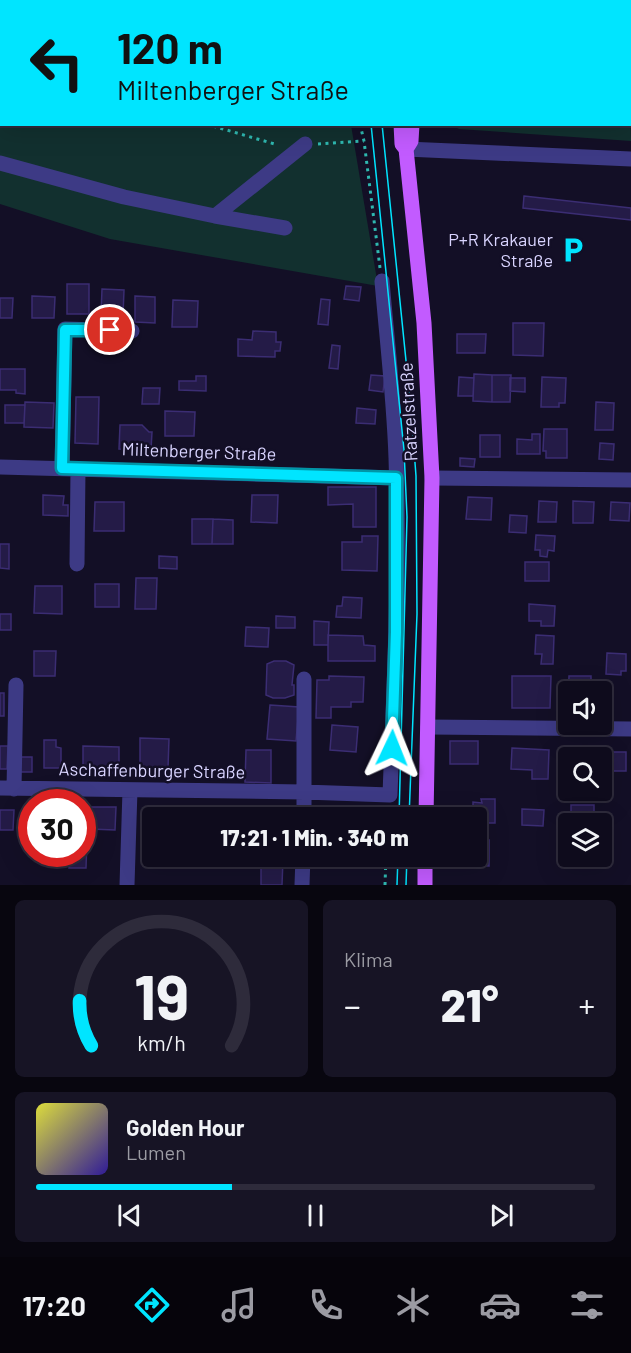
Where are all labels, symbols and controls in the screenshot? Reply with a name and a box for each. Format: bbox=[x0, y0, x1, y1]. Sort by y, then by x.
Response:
text: 120 m bbox=[117, 22, 223, 72]
icon: left bbox=[18, 24, 96, 102]
text: Miltenberger Straße bbox=[117, 73, 349, 105]
place label: P+R Krakauer Straße bbox=[448, 228, 553, 271]
parking icon: P+R Krakauer Straße bbox=[558, 235, 588, 265]
pin bbox=[84, 304, 135, 355]
icon: arrive bbox=[93, 313, 126, 346]
street label: Ratzelstraße bbox=[394, 362, 422, 462]
street label: Miltenberger Straße bbox=[121, 437, 277, 465]
map controls bbox=[558, 681, 612, 867]
button: sound bbox=[558, 681, 612, 735]
position arrow bbox=[360, 716, 424, 780]
button: search bbox=[558, 747, 612, 801]
street label: Aschaffenburger Straße bbox=[59, 757, 245, 783]
speed limit sign: 30 bbox=[18, 789, 96, 867]
button: layers bbox=[558, 813, 612, 867]
text: 17:21 · 1 Min. · 340 m bbox=[220, 824, 409, 850]
text: Klima bbox=[344, 947, 393, 971]
text: 19 bbox=[134, 958, 189, 1032]
text: 21° bbox=[440, 977, 499, 1031]
text: − bbox=[344, 985, 361, 1025]
text: + bbox=[578, 985, 595, 1025]
text: km/h bbox=[137, 1030, 186, 1055]
text: Golden Hour bbox=[126, 1114, 244, 1140]
text: Lumen bbox=[126, 1140, 186, 1164]
icon: previous bbox=[113, 1199, 146, 1232]
icon: pause bbox=[299, 1199, 332, 1232]
icon: next bbox=[485, 1199, 518, 1232]
icon: directions bbox=[131, 1284, 173, 1326]
icon: music bbox=[218, 1284, 260, 1326]
icon: phone bbox=[305, 1284, 347, 1326]
icon: climate bbox=[392, 1284, 434, 1326]
icon: car bbox=[479, 1284, 521, 1326]
icon: filters bbox=[566, 1284, 608, 1326]
text: 17:20 bbox=[23, 1289, 86, 1321]

